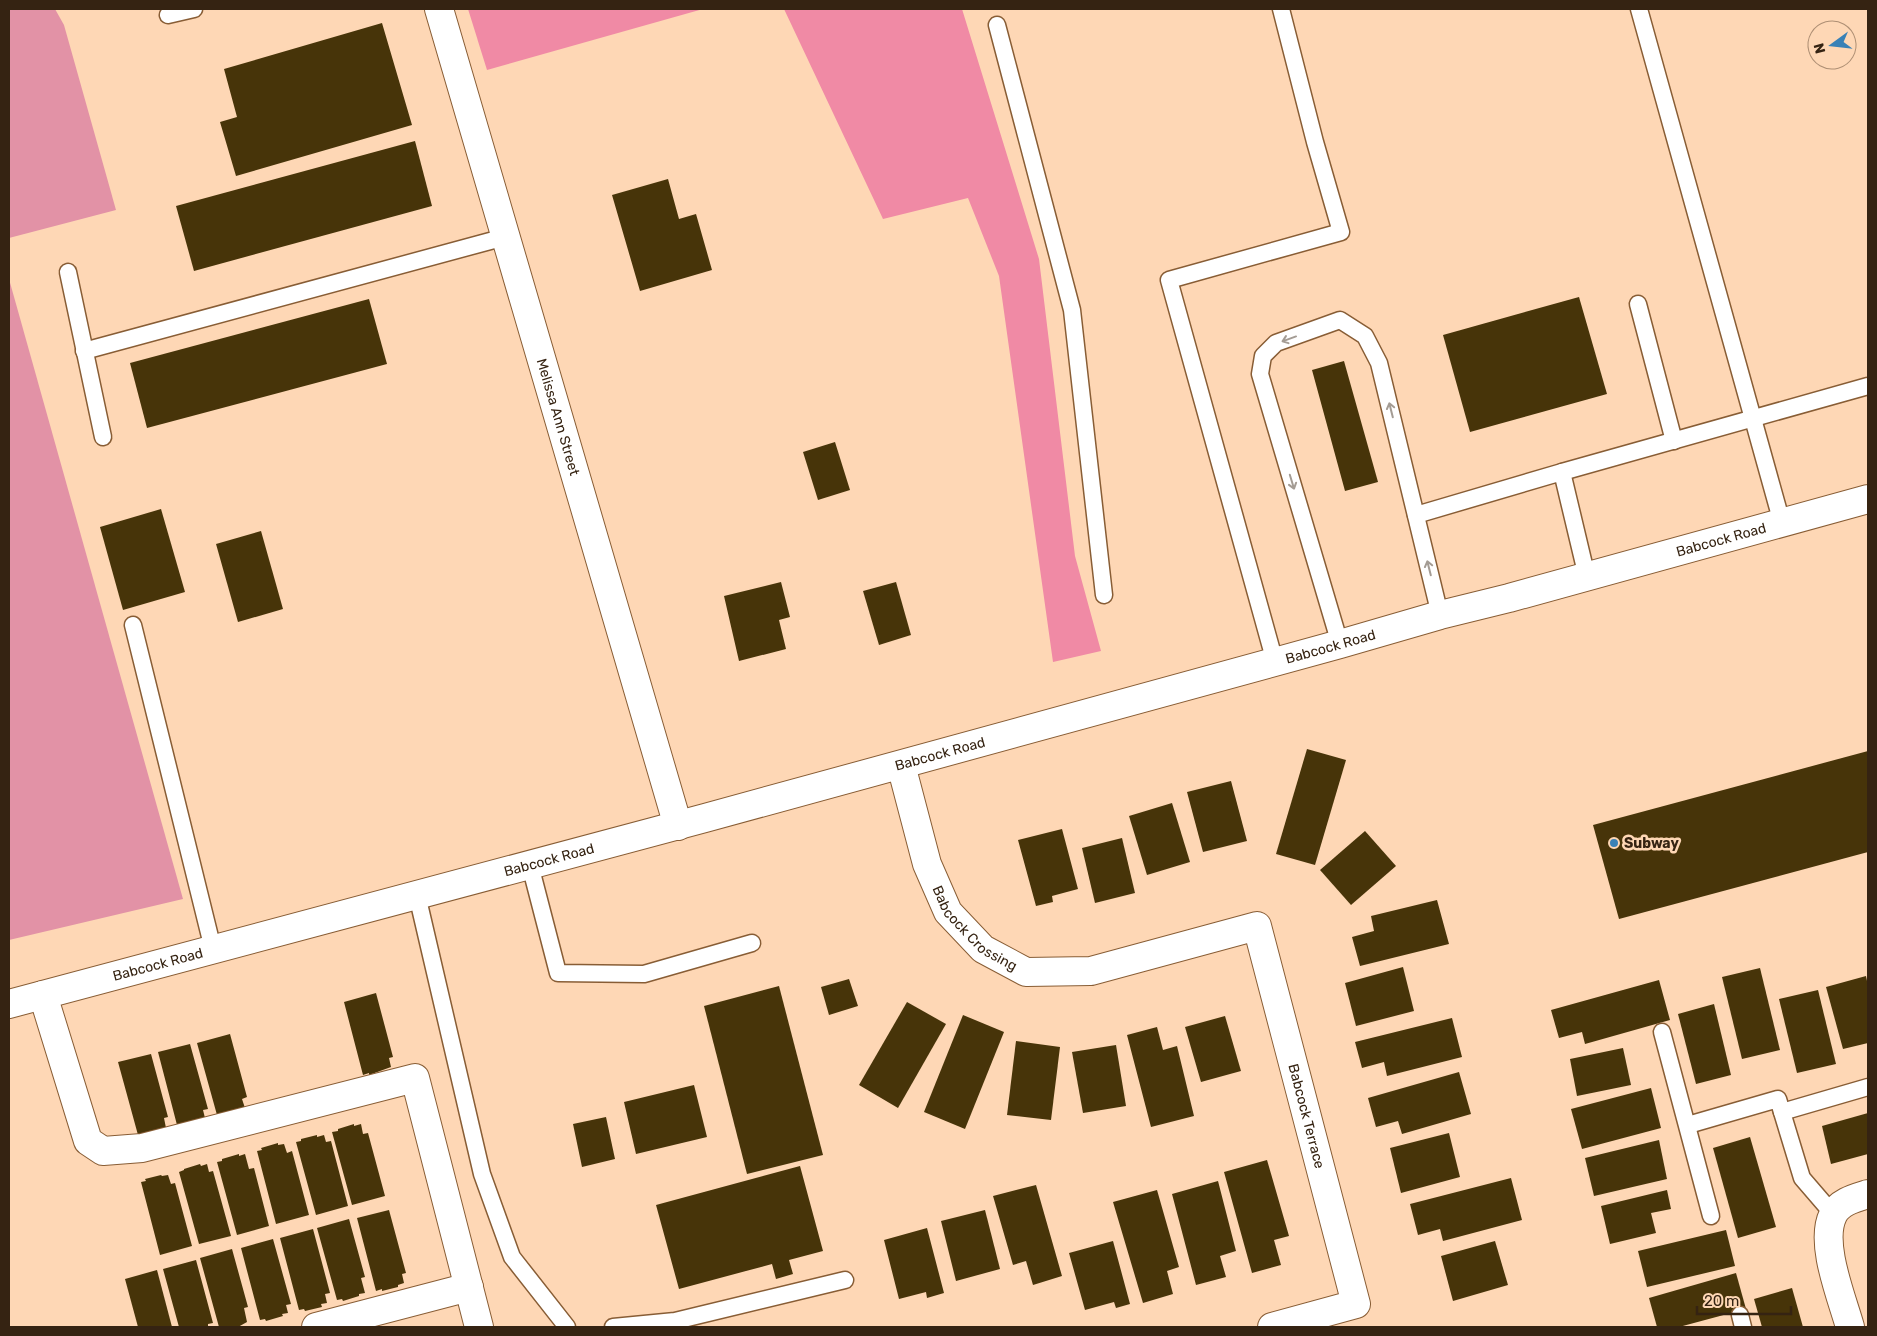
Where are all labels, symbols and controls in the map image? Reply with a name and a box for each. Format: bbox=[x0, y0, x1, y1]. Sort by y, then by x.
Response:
north arrow bbox=[1807, 20, 1857, 70]
text: N bbox=[1810, 41, 1829, 55]
one-way arrow bbox=[1282, 335, 1297, 344]
street label: Melissa Ann Street bbox=[533, 356, 584, 478]
one-way arrow bbox=[1386, 402, 1395, 418]
one-way arrow bbox=[1288, 473, 1298, 489]
street label: Babcock Road bbox=[1674, 519, 1768, 560]
one-way arrow bbox=[1424, 560, 1433, 576]
street label: Babcock Road bbox=[1284, 626, 1377, 667]
street label: Babcock Road bbox=[893, 733, 987, 774]
place label: Subway bbox=[1624, 835, 1679, 852]
marker: Subway bbox=[1608, 837, 1620, 849]
street label: Babcock Road bbox=[502, 839, 596, 880]
street label: Babcock Crossing bbox=[929, 883, 1020, 974]
street label: Babcock Road bbox=[111, 944, 205, 984]
street label: Babcock Terrace bbox=[1285, 1062, 1329, 1170]
scale bar bbox=[1697, 1284, 1791, 1316]
text: 20 m bbox=[1704, 1292, 1739, 1310]

